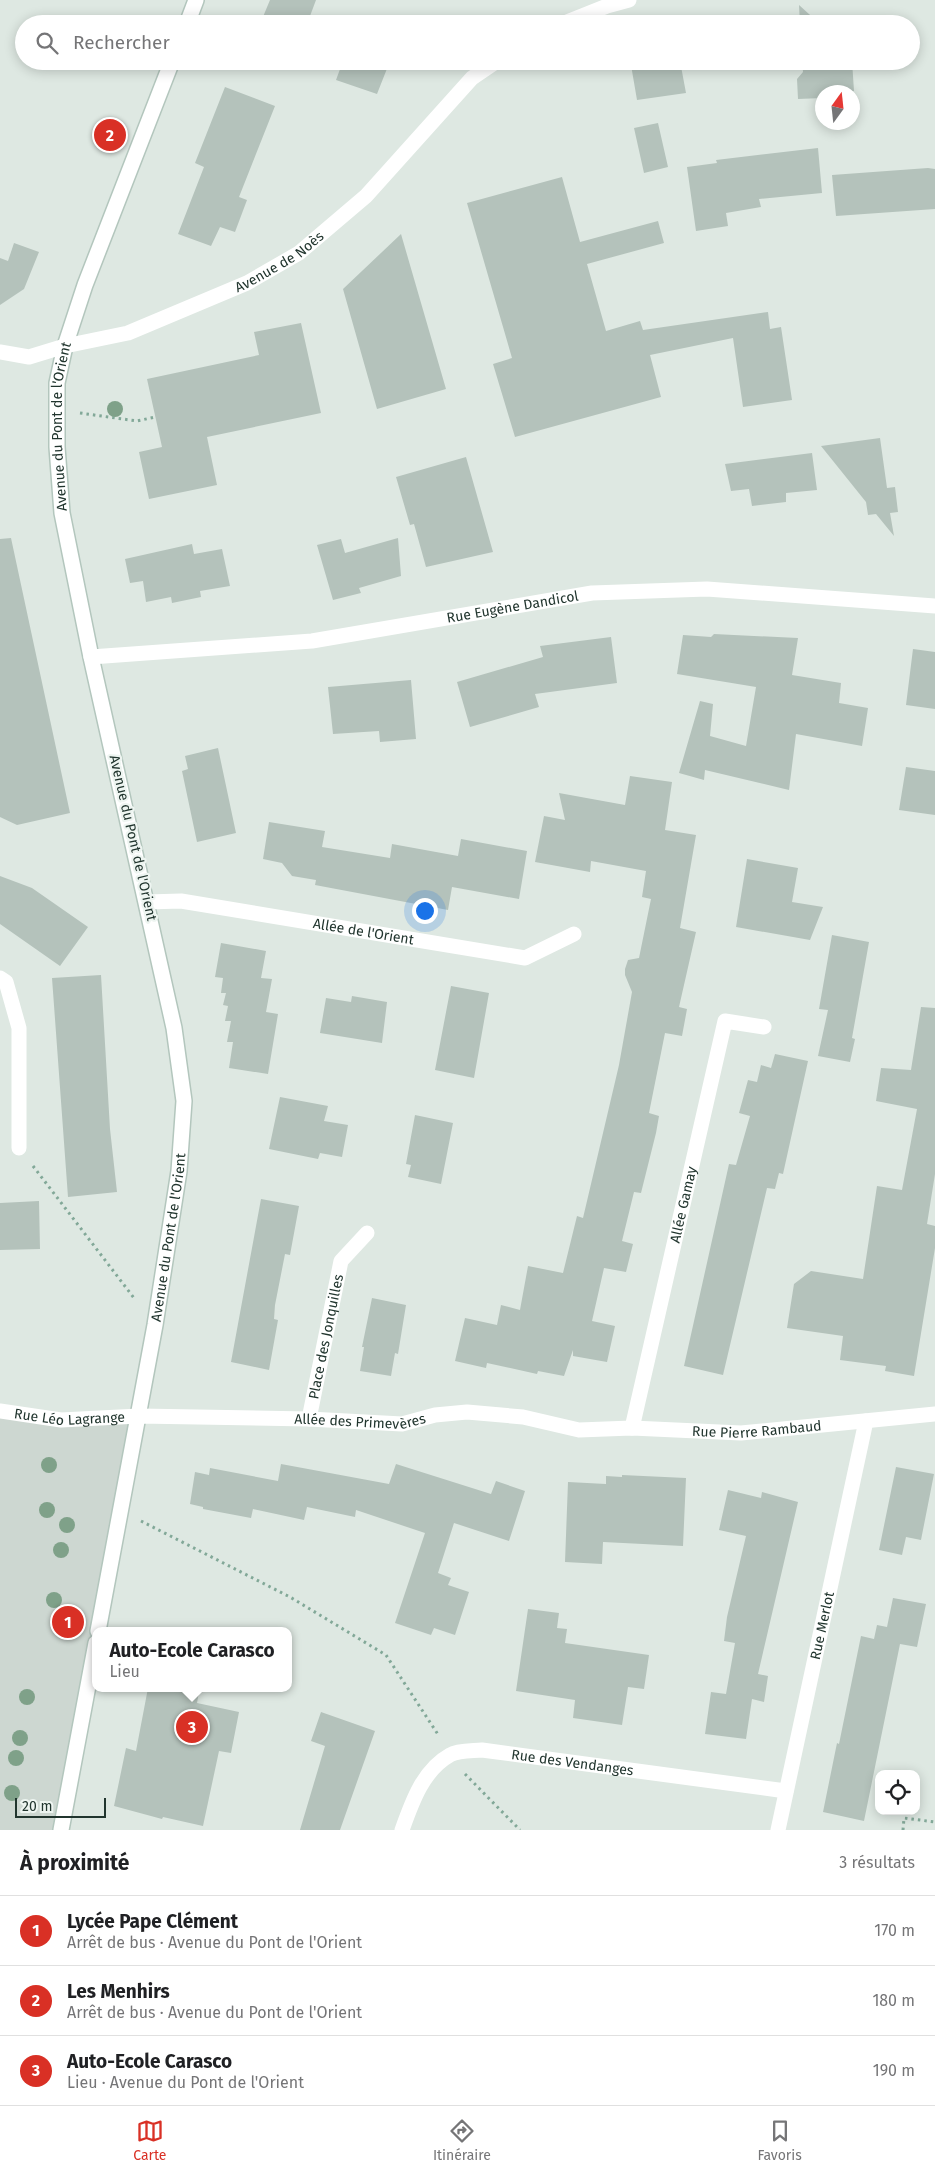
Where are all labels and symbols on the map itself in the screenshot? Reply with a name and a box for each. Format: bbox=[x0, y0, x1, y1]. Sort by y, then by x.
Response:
north arrow bbox=[815, 85, 860, 130]
pin: 2 bbox=[94, 116, 126, 154]
street label: Avenue de Noès bbox=[232, 227, 327, 296]
street label: Avenue du Pont de l'Orient bbox=[48, 339, 75, 512]
street label: Rue Eugène Dandicol bbox=[445, 587, 580, 626]
street label: Avenue du Pont de l'Orient bbox=[106, 753, 161, 924]
your location bbox=[412, 898, 438, 924]
street label: Allée de l'Orient bbox=[312, 915, 416, 948]
street label: Avenue du Pont de l'Orient bbox=[147, 1152, 189, 1323]
street label: Allée Gamay bbox=[666, 1165, 700, 1245]
street label: Place des Jonquilles bbox=[305, 1272, 347, 1401]
street label: Rue Léo Lagrange bbox=[13, 1405, 125, 1429]
street label: Allée des Primevères bbox=[294, 1409, 428, 1433]
street label: Rue Pierre Rambaud bbox=[692, 1417, 822, 1442]
street label: Rue Merlot bbox=[806, 1589, 838, 1661]
pin: 1 bbox=[52, 1603, 84, 1641]
pin: 3 bbox=[176, 1708, 208, 1746]
street label: Rue des Vendanges bbox=[510, 1746, 635, 1779]
scale bar bbox=[15, 1795, 106, 1818]

